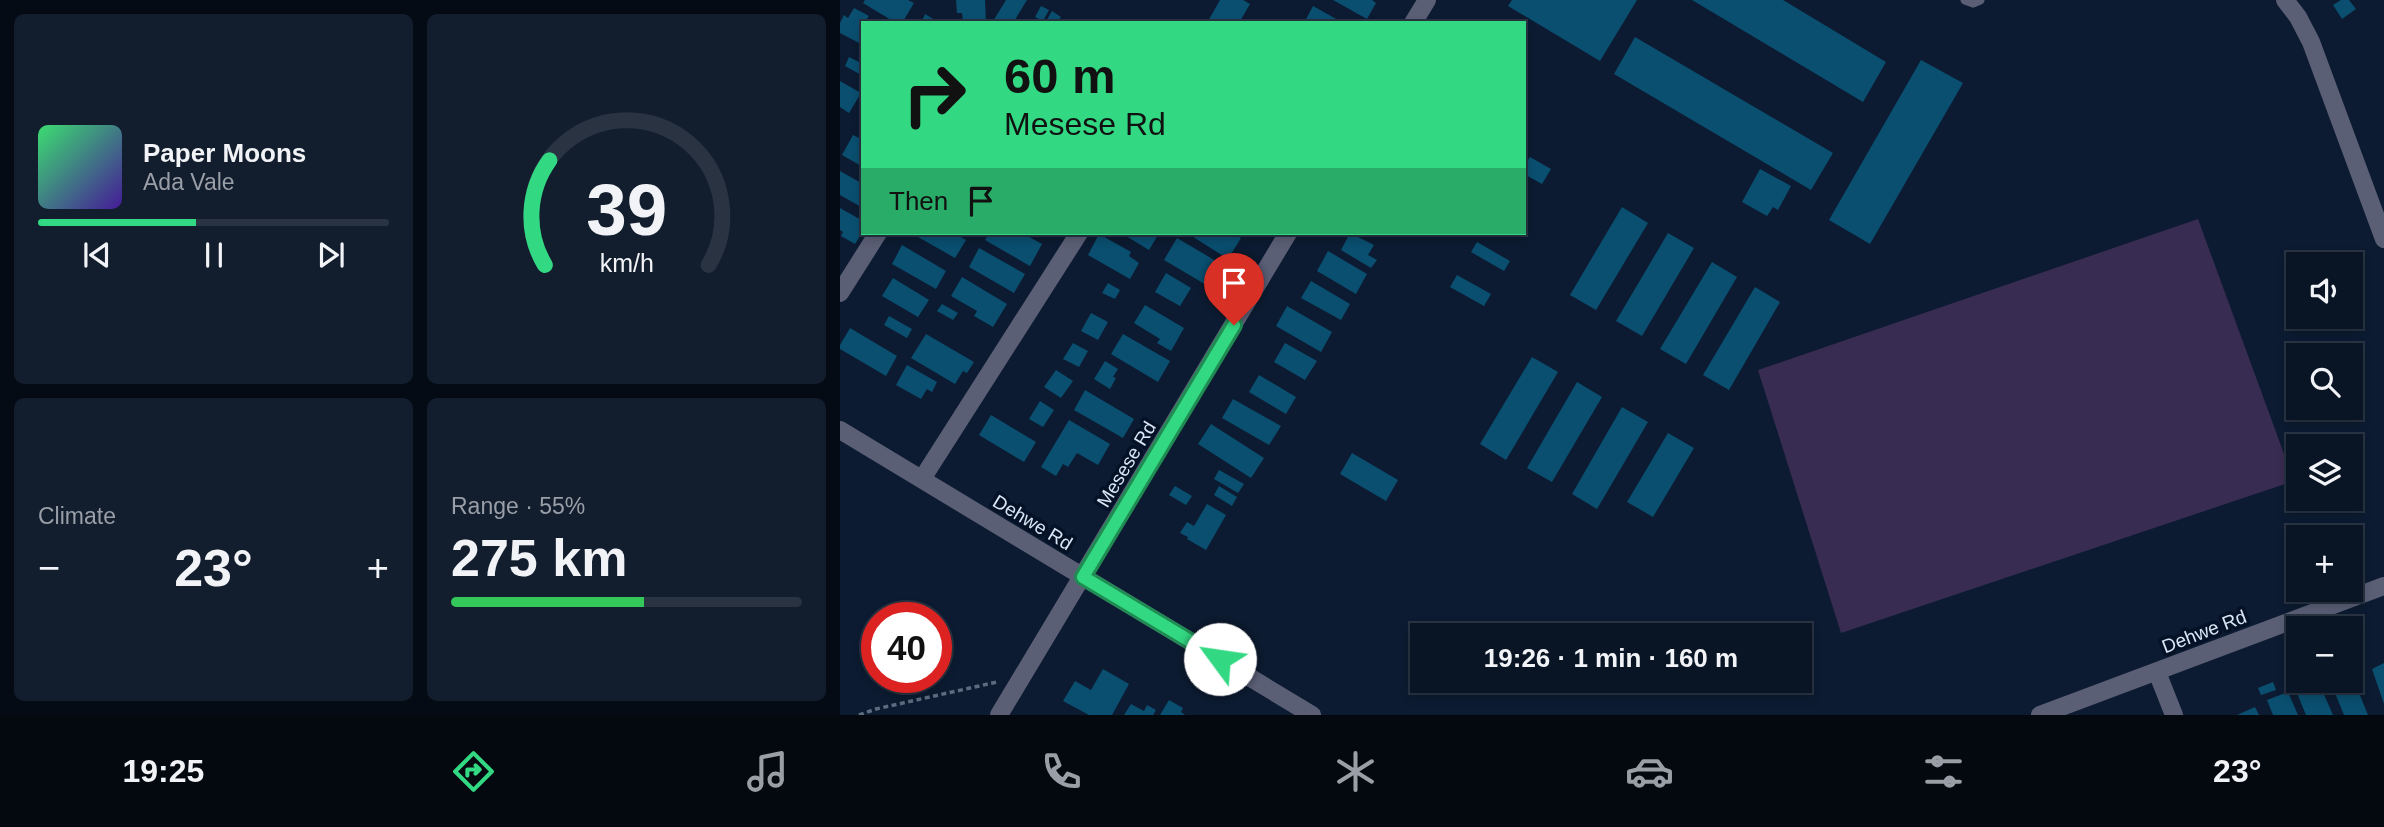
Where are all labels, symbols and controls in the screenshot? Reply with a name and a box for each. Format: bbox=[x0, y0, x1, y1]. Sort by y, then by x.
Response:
icon: right bbox=[889, 49, 980, 140]
text: 60 m bbox=[1004, 49, 1116, 103]
text: Mesese Rd bbox=[1004, 106, 1166, 142]
text: Paper Moons bbox=[143, 138, 306, 168]
text: Ada Vale bbox=[143, 169, 235, 195]
text: 39 bbox=[586, 170, 667, 251]
icon: arrive bbox=[962, 182, 1000, 220]
text: Then bbox=[889, 186, 948, 216]
icon: previous bbox=[78, 236, 116, 274]
icon: pause bbox=[195, 236, 233, 274]
icon: next bbox=[312, 236, 350, 274]
text: km/h bbox=[599, 249, 654, 277]
map controls bbox=[2286, 252, 2363, 693]
button: sound bbox=[2286, 252, 2363, 329]
pin bbox=[1204, 253, 1264, 325]
icon: arrive bbox=[1215, 264, 1253, 302]
button: search bbox=[2286, 343, 2363, 420]
street label: Mesese Rd bbox=[1093, 418, 1160, 511]
button: layers bbox=[2286, 434, 2363, 511]
street label: Dehwe Rd bbox=[989, 491, 1076, 554]
text: Range · 55% bbox=[451, 493, 585, 519]
text: Climate bbox=[38, 503, 116, 529]
button: + bbox=[2286, 525, 2363, 602]
text: 275 km bbox=[451, 529, 627, 587]
text: 23° bbox=[174, 539, 253, 597]
text: − bbox=[38, 547, 60, 589]
text: + bbox=[367, 547, 389, 589]
speed limit sign: 40 bbox=[861, 602, 952, 693]
street label: Dehwe Rd bbox=[2159, 606, 2249, 657]
button: − bbox=[2286, 616, 2363, 693]
position arrow bbox=[1183, 622, 1257, 696]
text: 19:26 · 1 min · 160 m bbox=[1484, 643, 1738, 673]
icon: directions bbox=[449, 747, 498, 796]
icon: music bbox=[743, 747, 792, 796]
icon: phone bbox=[1037, 747, 1086, 796]
icon: climate bbox=[1331, 747, 1380, 796]
icon: car bbox=[1625, 747, 1674, 796]
icon: filters bbox=[1919, 747, 1968, 796]
text: 19:25 bbox=[122, 753, 204, 789]
text: 23° bbox=[2213, 753, 2262, 789]

